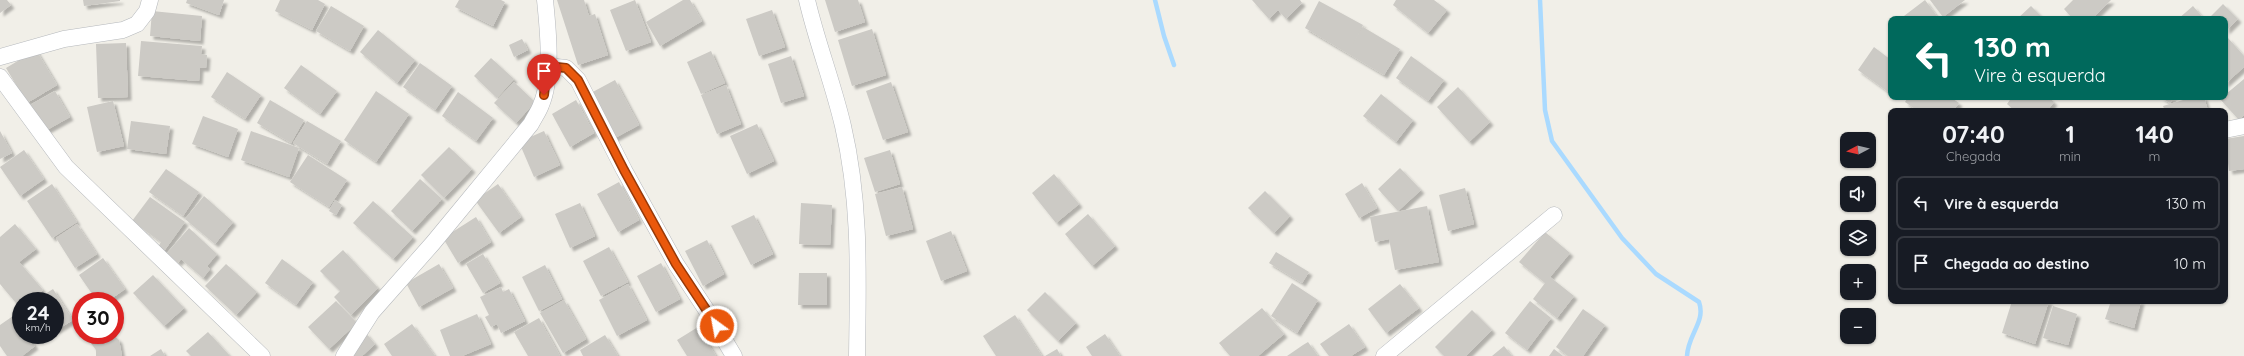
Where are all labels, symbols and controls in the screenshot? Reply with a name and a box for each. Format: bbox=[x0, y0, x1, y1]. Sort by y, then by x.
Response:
text: 130 m bbox=[1974, 29, 2051, 64]
icon: left bbox=[1908, 32, 1960, 84]
pin bbox=[527, 54, 561, 95]
icon: arrive bbox=[533, 60, 555, 82]
text: Vire à esquerda bbox=[1974, 64, 2106, 87]
text: 07:40 bbox=[1942, 119, 2005, 149]
text: 1 bbox=[2065, 119, 2075, 149]
text: 140 bbox=[2135, 119, 2174, 149]
north arrow bbox=[1840, 132, 1876, 168]
map controls bbox=[1840, 132, 1876, 344]
text: Chegada bbox=[1946, 148, 2001, 164]
text: min bbox=[2059, 148, 2081, 164]
text: m bbox=[2149, 148, 2160, 164]
button: sound bbox=[1840, 176, 1876, 212]
icon: left bbox=[1910, 192, 1932, 214]
text: Vire à esquerda bbox=[1944, 194, 2059, 213]
text: 130 m bbox=[2166, 194, 2206, 213]
button: layers bbox=[1840, 220, 1876, 256]
icon: arrive bbox=[1910, 252, 1932, 274]
text: Chegada ao destino bbox=[1944, 254, 2089, 273]
text: 10 m bbox=[2174, 254, 2206, 273]
button: + bbox=[1840, 264, 1876, 300]
speed limit sign: 30 bbox=[72, 292, 124, 344]
text: 24 bbox=[26, 300, 50, 325]
position arrow bbox=[696, 305, 738, 347]
button: − bbox=[1840, 308, 1876, 344]
text: km/h bbox=[25, 321, 51, 334]

